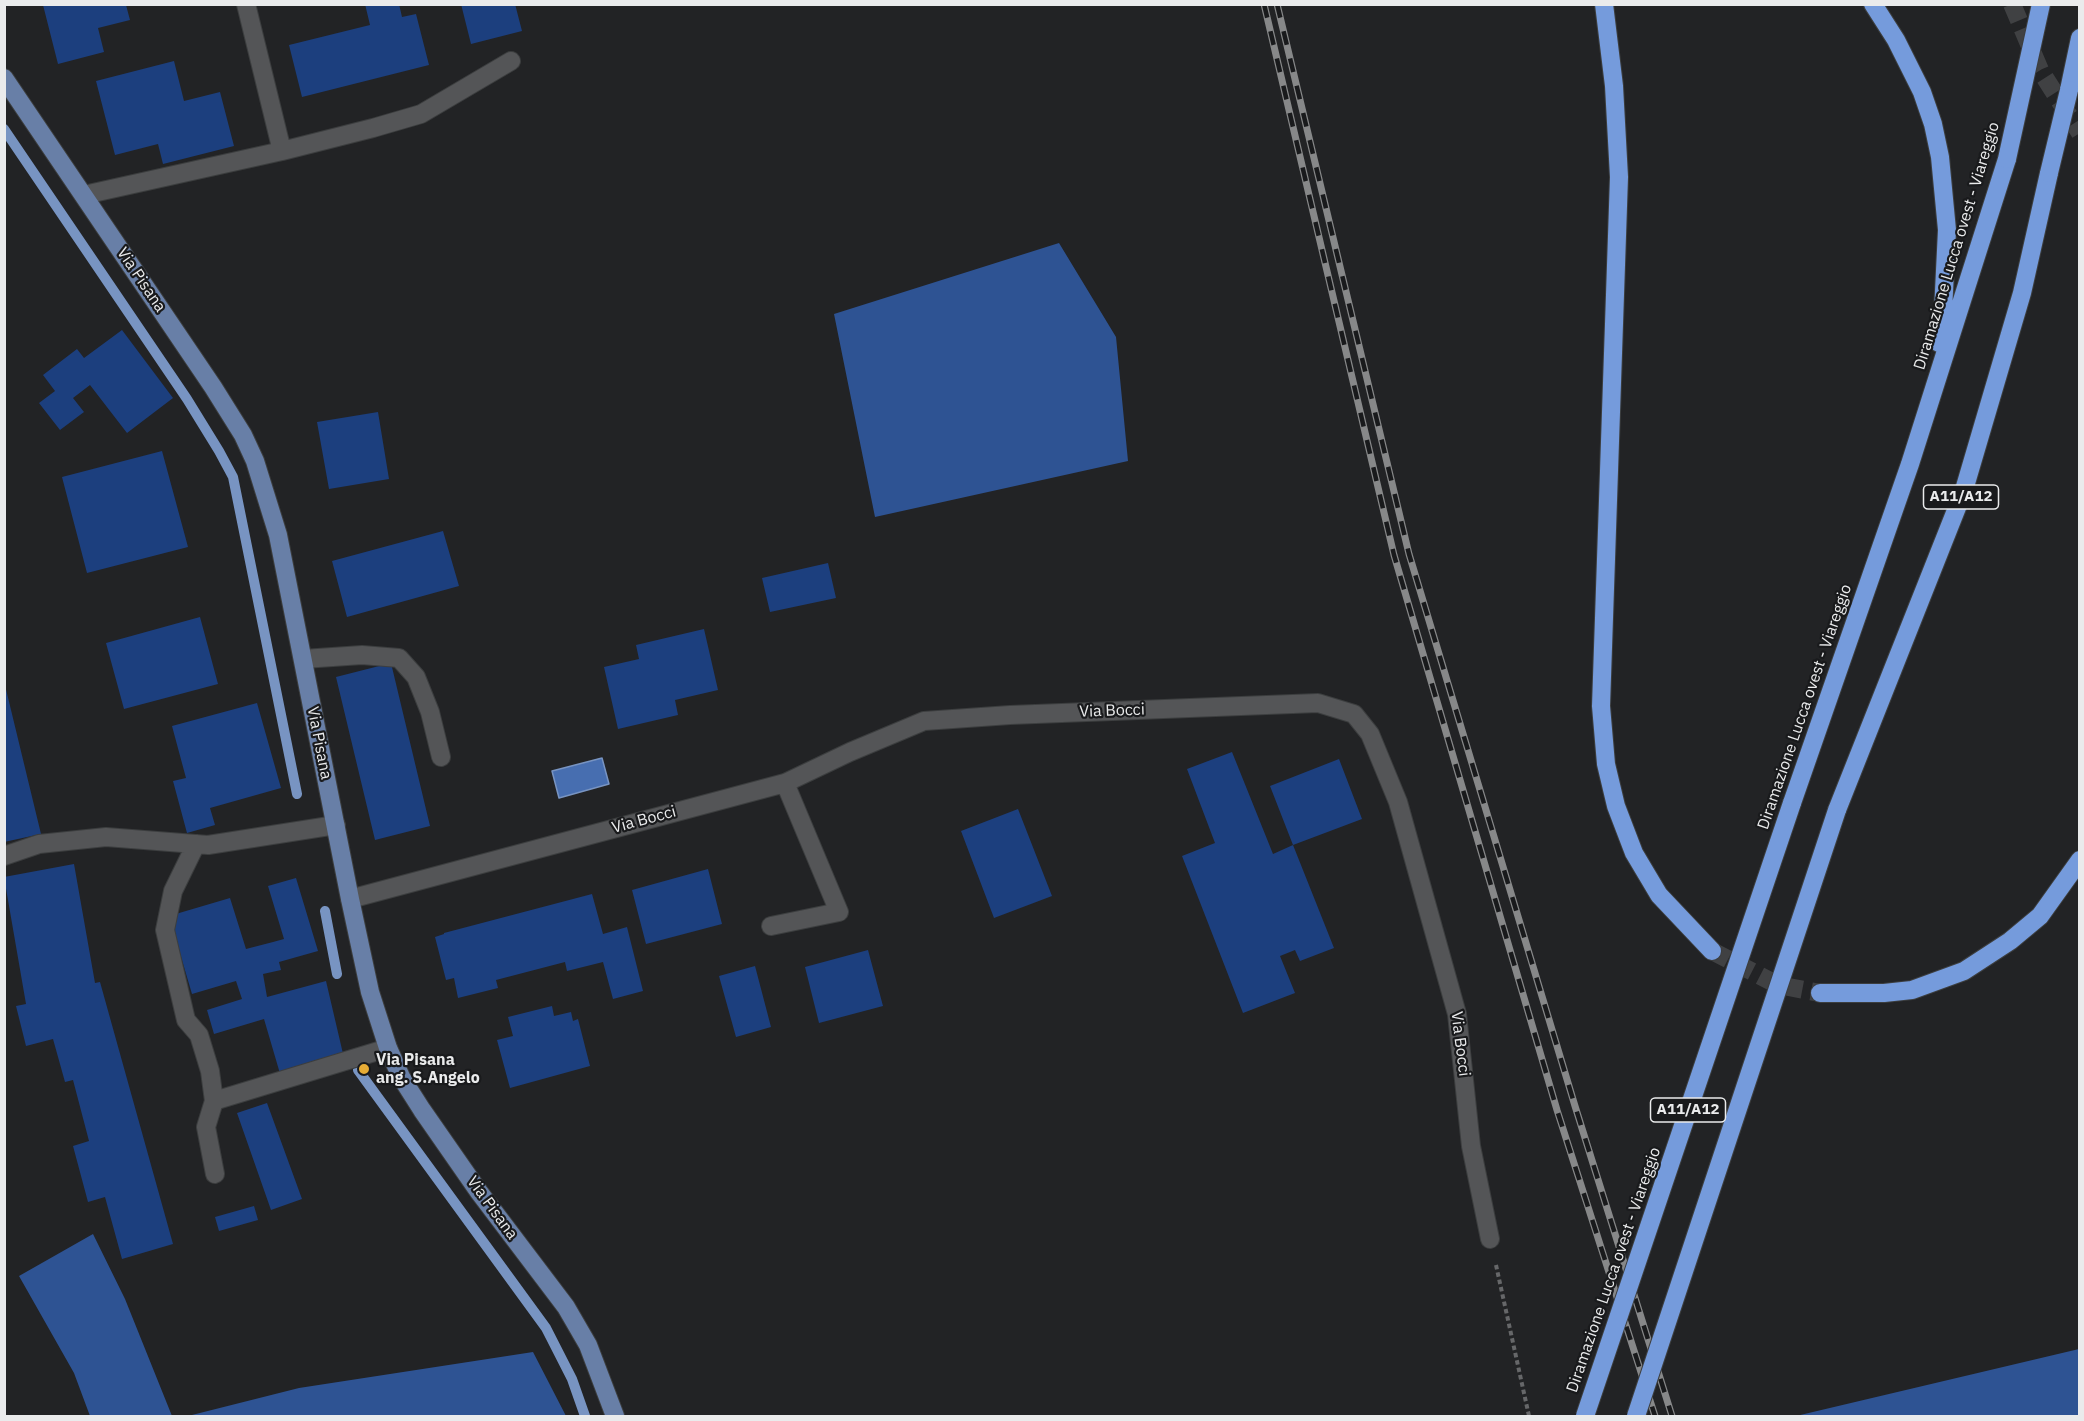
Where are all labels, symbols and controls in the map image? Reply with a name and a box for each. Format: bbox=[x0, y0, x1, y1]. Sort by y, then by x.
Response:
street label: Diramazione Lucca ovest - Viareggio bbox=[1910, 120, 2004, 372]
street label: Via Pisana bbox=[112, 244, 170, 316]
road number: A11/A12 bbox=[1924, 485, 1998, 509]
street label: Diramazione Lucca ovest - Viareggio bbox=[1754, 582, 1856, 832]
street label: Via Bocci bbox=[1079, 700, 1145, 722]
street label: Via Pisana bbox=[303, 705, 335, 781]
street label: Via Bocci bbox=[610, 802, 678, 838]
street label: Via Bocci bbox=[1446, 1010, 1474, 1078]
place label: Via Pisana ang. S.Angelo bbox=[376, 1050, 480, 1088]
marker: Via Pisana ang. S.Angelo bbox=[357, 1062, 371, 1076]
road number: A11/A12 bbox=[1650, 1098, 1726, 1122]
street label: Diramazione Lucca ovest - Viareggio bbox=[1563, 1145, 1665, 1395]
street label: Via Pisana bbox=[463, 1173, 521, 1243]

